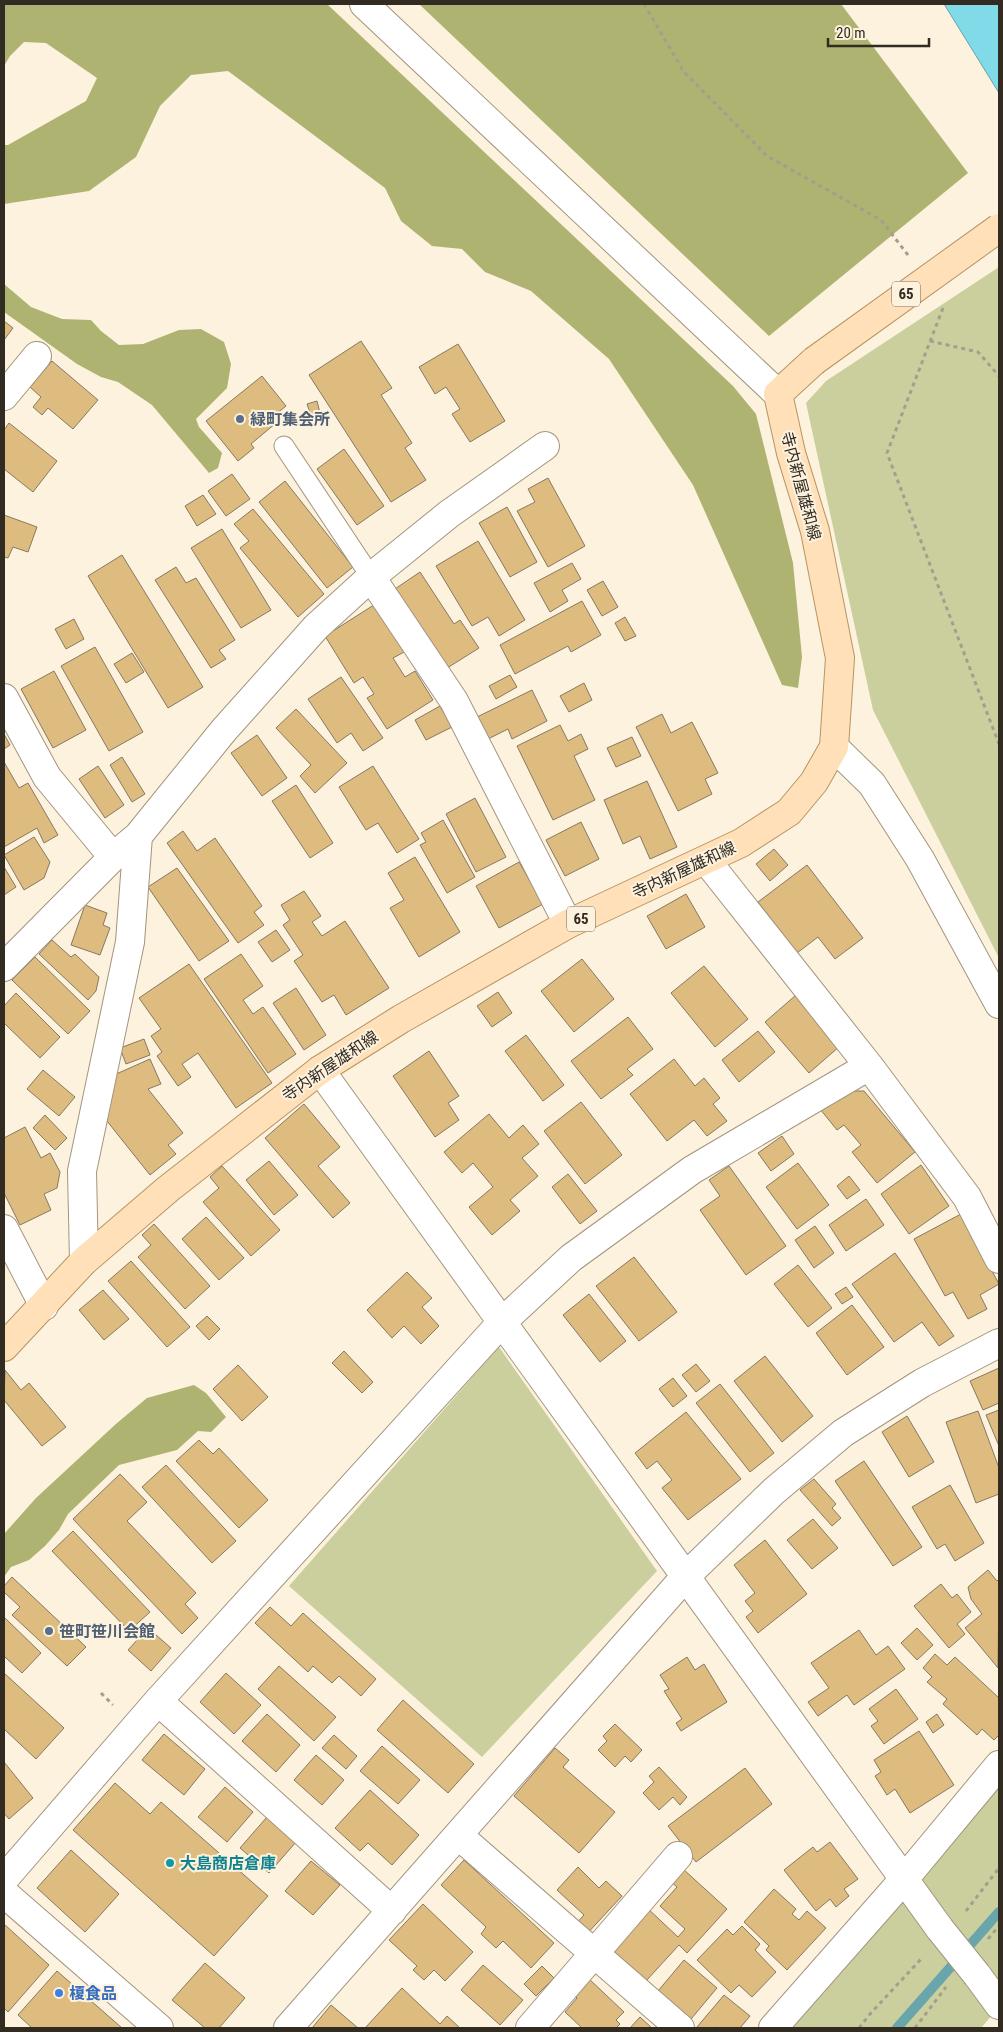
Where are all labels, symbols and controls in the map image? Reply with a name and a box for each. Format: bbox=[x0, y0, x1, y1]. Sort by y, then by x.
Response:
scale bar bbox=[828, 15, 929, 47]
text: 20 m bbox=[836, 24, 866, 42]
road number: 65 bbox=[892, 282, 920, 306]
place label: 緑町集会所 bbox=[250, 410, 330, 429]
marker: 緑町集会所 bbox=[234, 413, 246, 425]
street label: 寺内新屋雄和線 bbox=[777, 429, 825, 543]
street label: 寺内新屋雄和線 bbox=[629, 838, 739, 902]
road number: 65 bbox=[567, 906, 595, 932]
street label: 寺内新屋雄和線 bbox=[278, 1027, 382, 1105]
place label: 笹町笹川会館 bbox=[59, 1622, 155, 1641]
marker: 笹町笹川会館 bbox=[43, 1625, 55, 1637]
place label: 大島商店倉庫 bbox=[180, 1854, 276, 1873]
marker: 大島商店倉庫 bbox=[164, 1857, 176, 1869]
place label: 榎食品 bbox=[69, 1984, 117, 2003]
marker: 榎食品 bbox=[53, 1987, 65, 1999]

